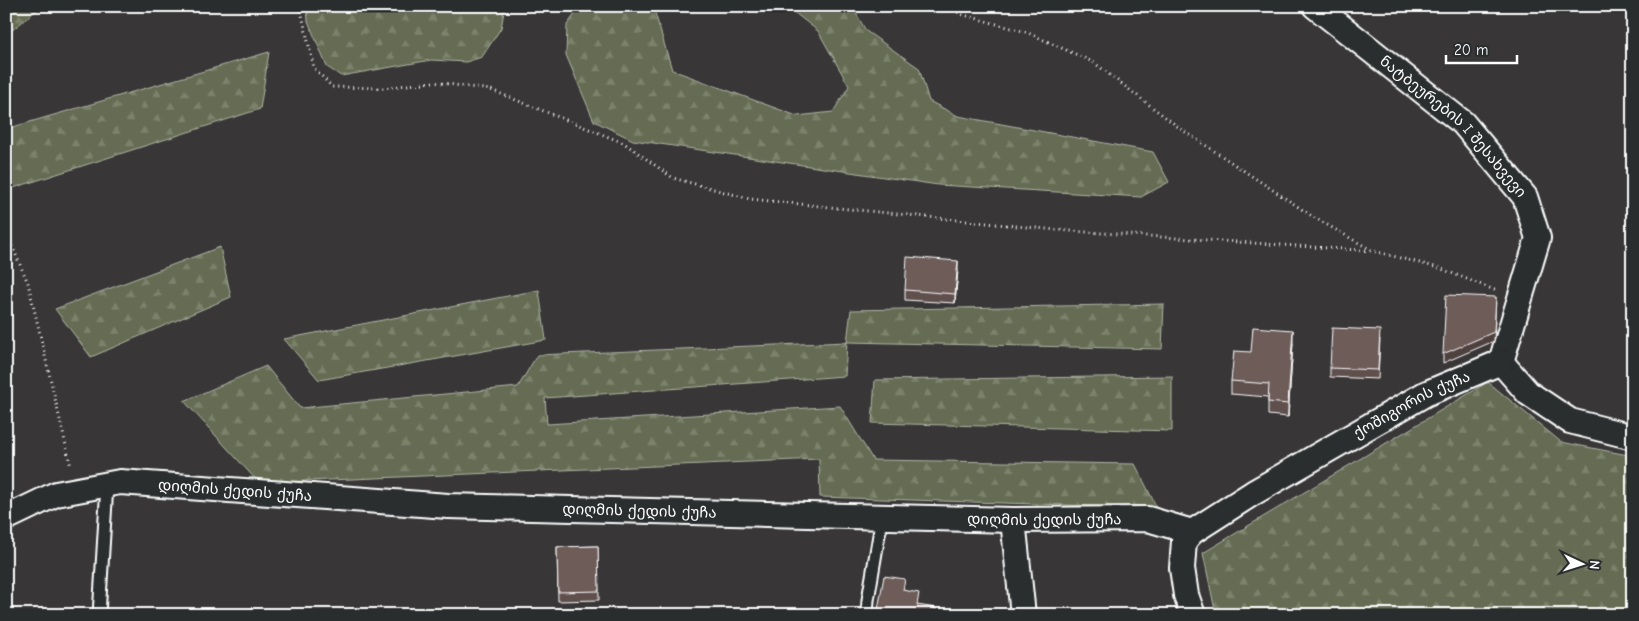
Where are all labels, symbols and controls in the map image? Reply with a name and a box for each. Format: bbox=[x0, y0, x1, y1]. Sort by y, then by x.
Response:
scale bar bbox=[1446, 32, 1518, 64]
text: 20 m bbox=[1454, 41, 1488, 59]
street label: ნატბეურების I შესახვევი bbox=[1376, 52, 1530, 201]
street label: ქოშიგორის ქუჩა bbox=[1350, 367, 1473, 442]
street label: დიღმის ქედის ქუჩა bbox=[157, 476, 313, 505]
street label: დიღმის ქედის ქუჩა bbox=[562, 500, 717, 522]
street label: დიღმის ქედის ქუჩა bbox=[967, 510, 1122, 529]
north arrow bbox=[1556, 538, 1606, 588]
text: N bbox=[1586, 560, 1603, 570]

